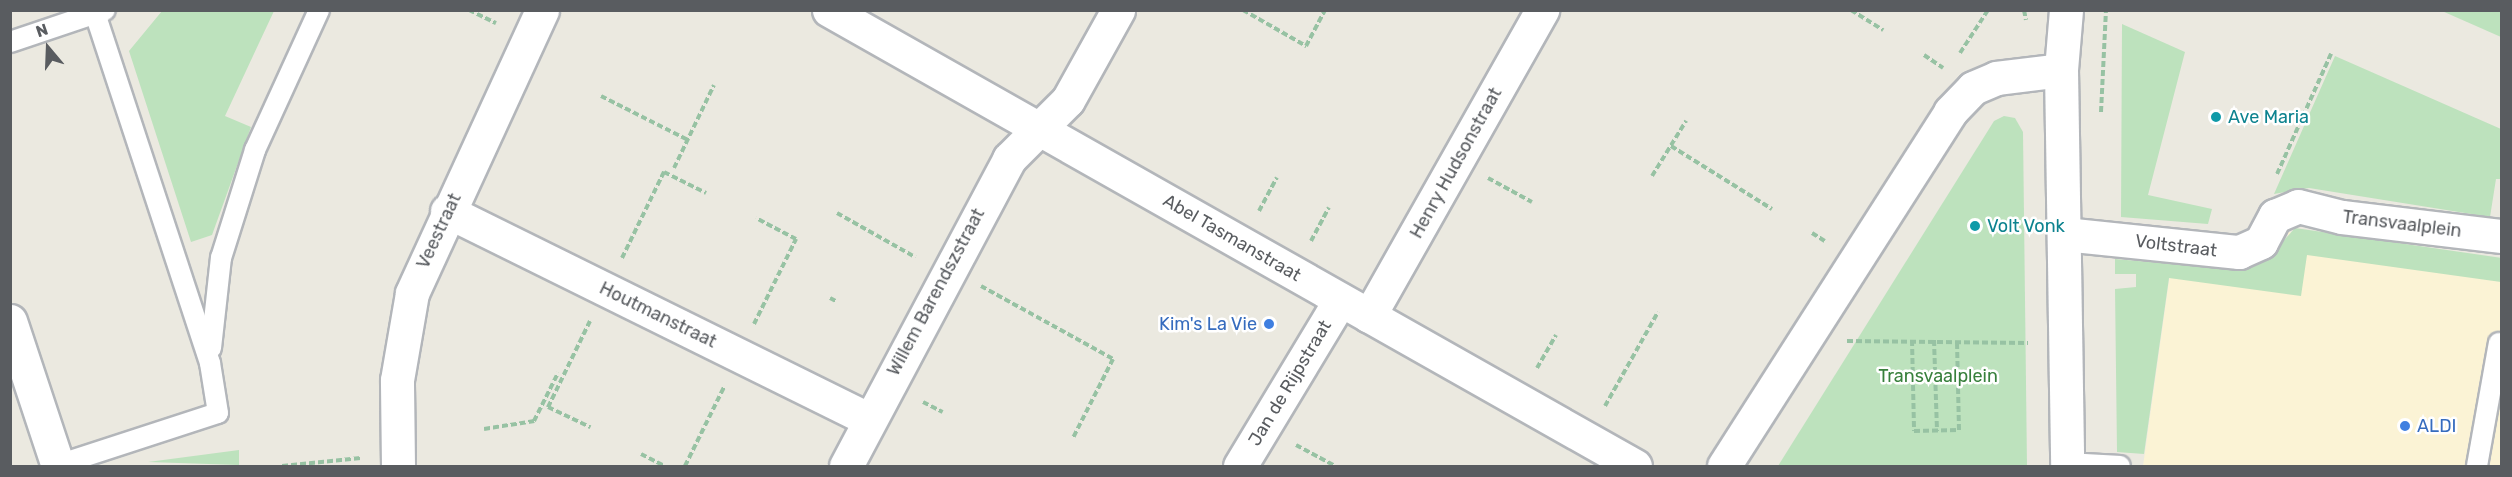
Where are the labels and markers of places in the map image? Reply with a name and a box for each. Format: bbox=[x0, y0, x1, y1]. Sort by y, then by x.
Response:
place label: Ave Maria bbox=[2228, 106, 2309, 128]
marker: Ave Maria bbox=[2209, 110, 2223, 124]
place label: Volt Vonk bbox=[1987, 215, 2065, 237]
marker: Volt Vonk bbox=[1968, 219, 1982, 233]
place label: Kim's La Vie bbox=[1159, 313, 1257, 335]
marker: Kim's La Vie bbox=[1262, 317, 1276, 331]
place label: ALDI bbox=[2417, 415, 2457, 437]
marker: ALDI bbox=[2398, 419, 2412, 433]

